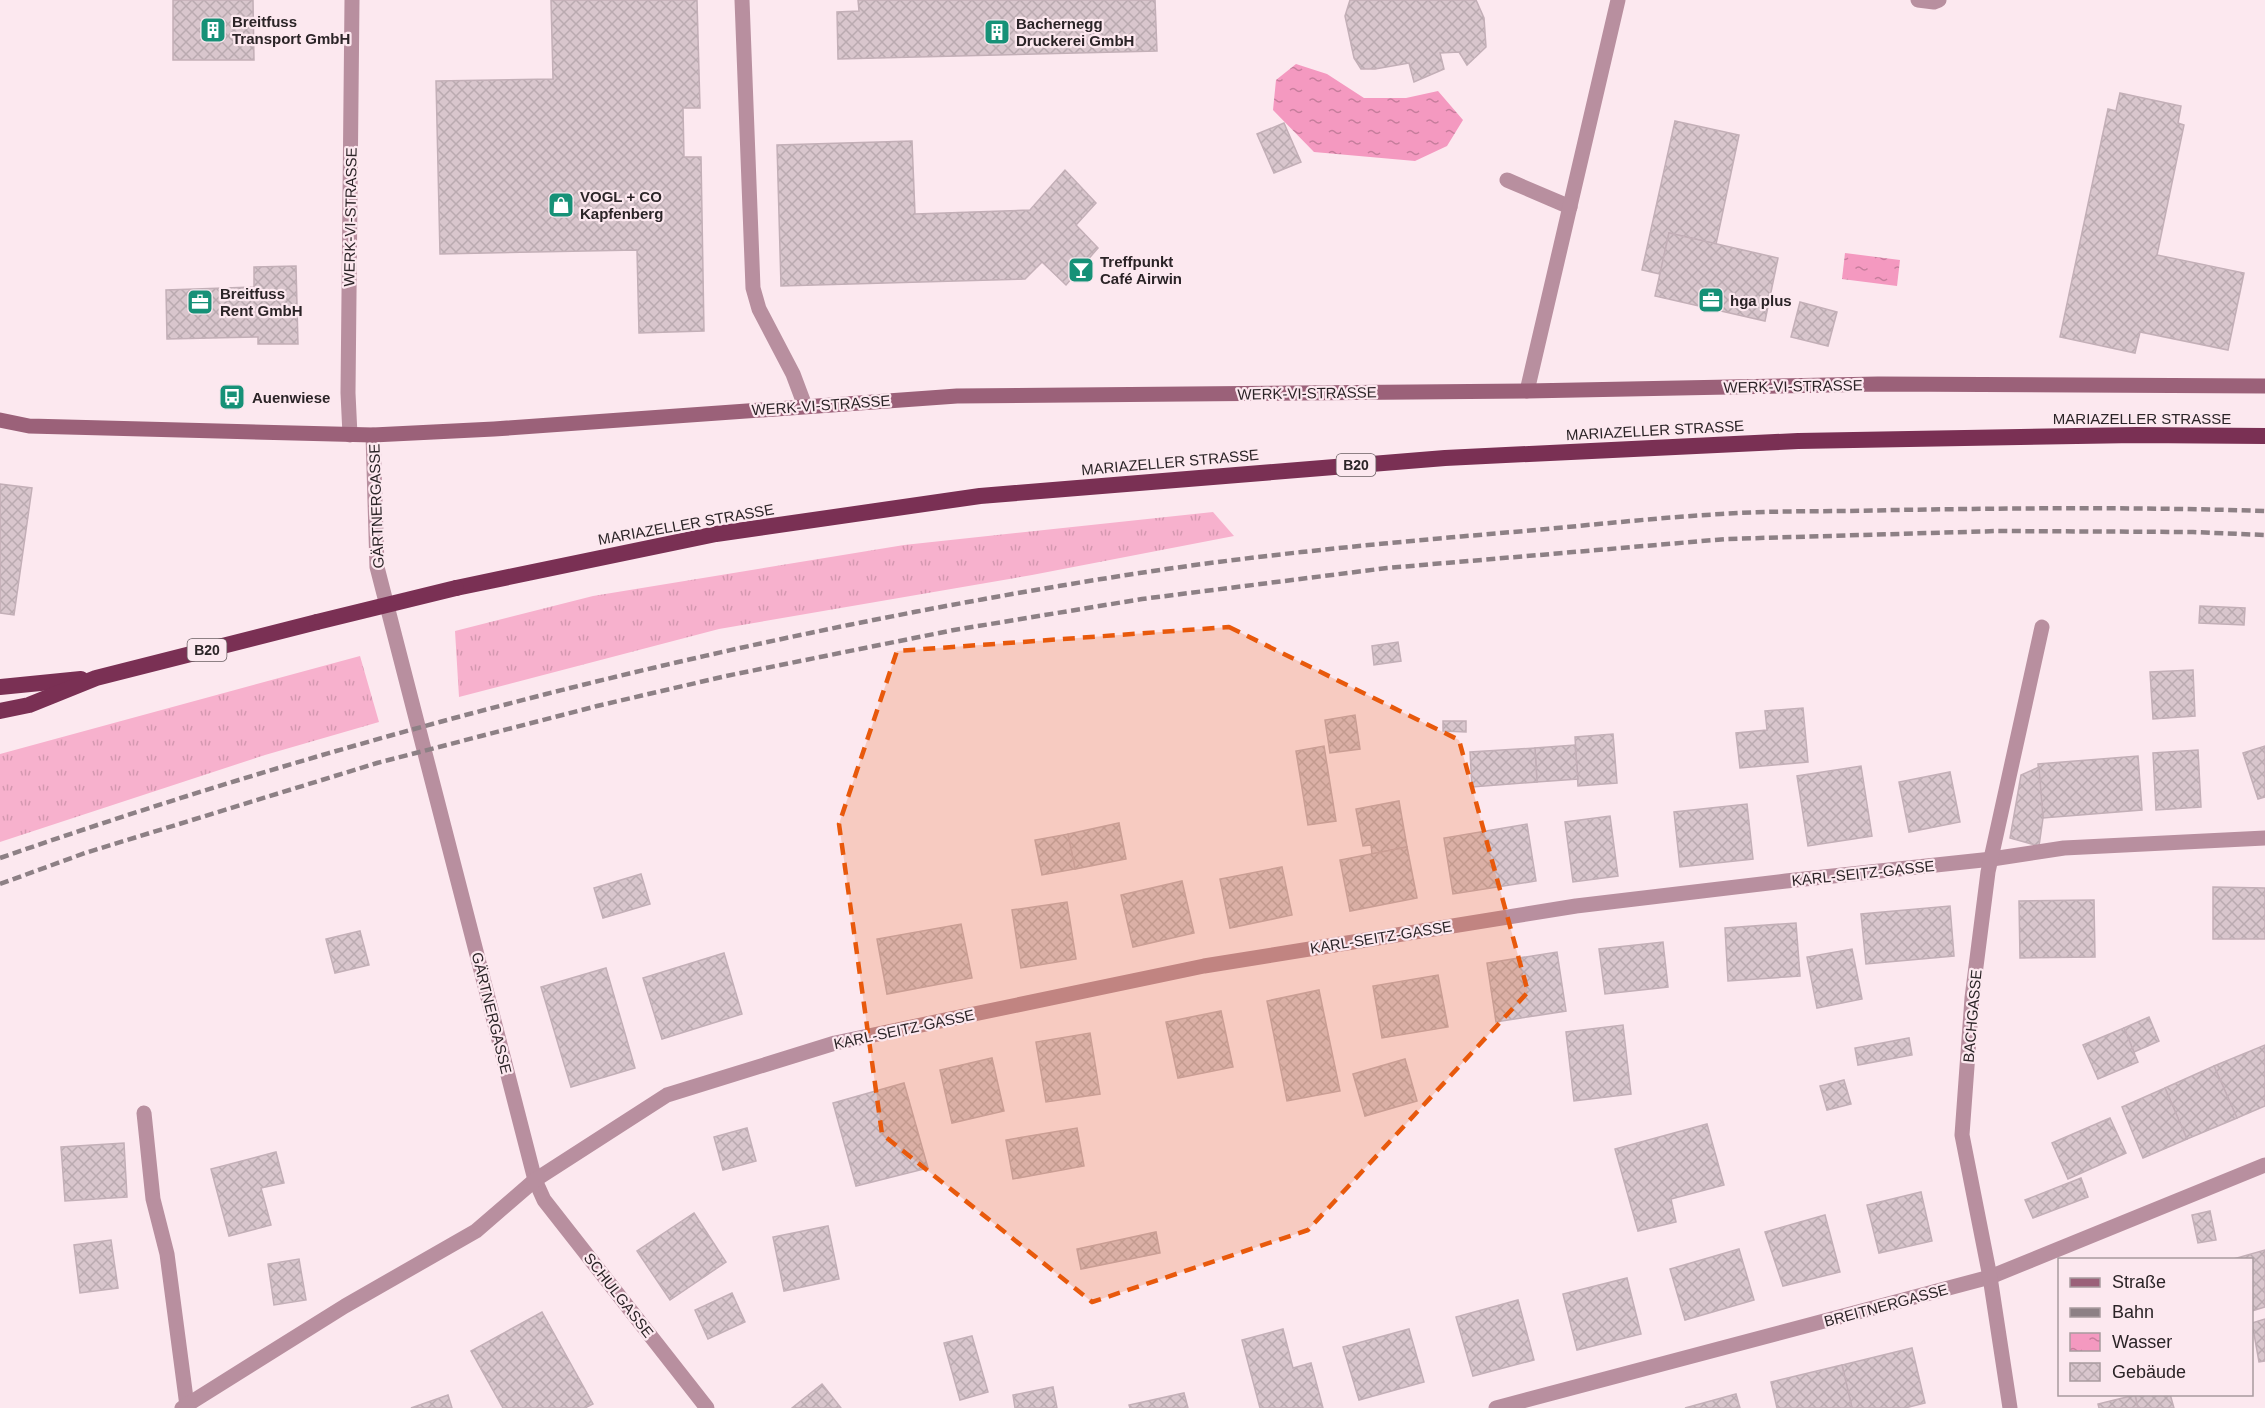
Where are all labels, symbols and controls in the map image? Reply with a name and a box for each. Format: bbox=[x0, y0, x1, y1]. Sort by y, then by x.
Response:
place label: Breitfuss Transport GmbH bbox=[232, 13, 350, 47]
building icon: Breitfuss Transport GmbH bbox=[198, 15, 228, 45]
place label: Bachernegg Druckerei GmbH bbox=[1016, 15, 1134, 49]
building icon: Bachernegg Druckerei GmbH bbox=[982, 17, 1012, 47]
street label: WERK-VI-STRASSE bbox=[340, 147, 360, 287]
place label: VOGL + CO Kapfenberg bbox=[580, 188, 663, 222]
shop icon: VOGL + CO Kapfenberg bbox=[546, 190, 576, 220]
place label: Treffpunkt Café Airwin bbox=[1100, 253, 1182, 287]
bar icon: Treffpunkt Café Airwin bbox=[1066, 255, 1096, 285]
place label: Breitfuss Rent GmbH bbox=[220, 285, 303, 319]
office icon: hga plus bbox=[1696, 285, 1726, 315]
office icon: Breitfuss Rent GmbH bbox=[185, 287, 215, 317]
place label: hga plus bbox=[1730, 292, 1792, 309]
street label: WERK-VI-STRASSE bbox=[1723, 376, 1863, 396]
bus stop icon: Auenwiese bbox=[217, 382, 247, 412]
street label: WERK-VI-STRASSE bbox=[1237, 383, 1377, 403]
place label: Auenwiese bbox=[252, 389, 330, 406]
street label: WERK-VI-STRASSE bbox=[751, 392, 891, 418]
street label: MARIAZELLER STRASSE bbox=[2053, 410, 2231, 427]
street label: MARIAZELLER STRASSE bbox=[1565, 417, 1745, 443]
street label: GÄRTNERGASSE bbox=[365, 443, 387, 569]
street label: MARIAZELLER STRASSE bbox=[1080, 446, 1260, 478]
road number: B20 bbox=[1336, 454, 1376, 476]
street label: MARIAZELLER STRASSE bbox=[597, 500, 775, 548]
road number: B20 bbox=[188, 639, 226, 661]
street label: KARL-SEITZ-GASSE bbox=[1791, 857, 1935, 889]
street label: KARL-SEITZ-GASSE bbox=[1309, 917, 1453, 957]
street label: GÄRTNERGASSE bbox=[469, 950, 515, 1076]
street label: BACHGASSE bbox=[1959, 969, 1985, 1063]
street label: KARL-SEITZ-GASSE bbox=[832, 1006, 976, 1052]
street label: SCHULGASSE bbox=[581, 1249, 657, 1341]
legend bbox=[2058, 1258, 2253, 1396]
text: Straße bbox=[2112, 1272, 2166, 1292]
street label: BREITNERGASSE bbox=[1822, 1280, 1950, 1330]
text: Bahn bbox=[2112, 1302, 2154, 1322]
text: Wasser bbox=[2112, 1332, 2172, 1352]
text: Gebäude bbox=[2112, 1362, 2186, 1382]

